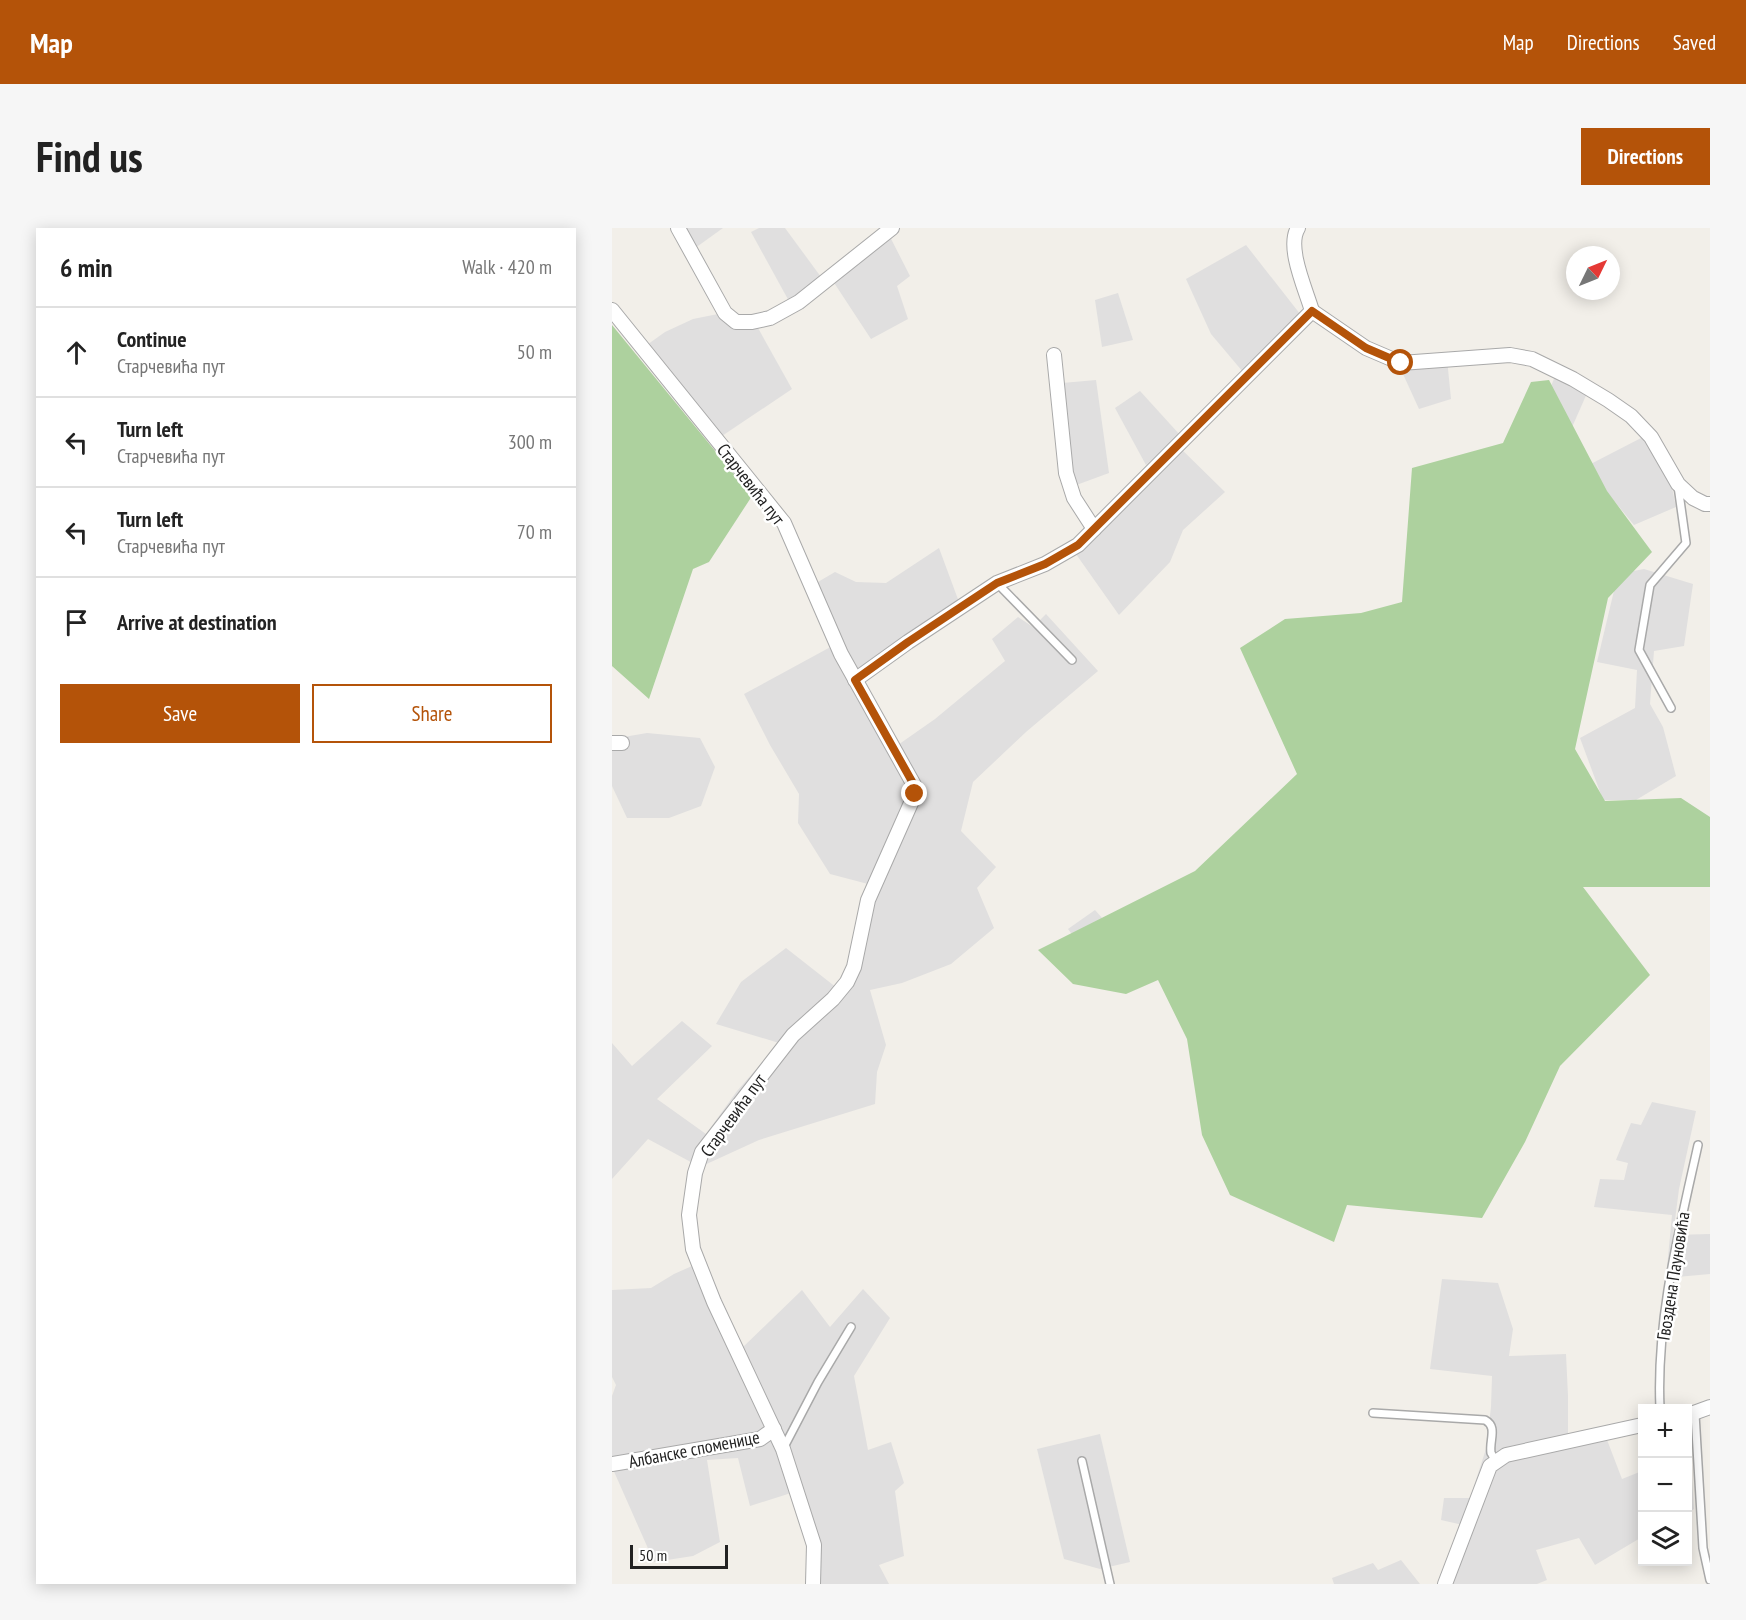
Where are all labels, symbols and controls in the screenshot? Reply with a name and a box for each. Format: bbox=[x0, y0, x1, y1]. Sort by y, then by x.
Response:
text: Map bbox=[30, 24, 73, 61]
text: Map bbox=[1503, 29, 1534, 56]
text: Directions bbox=[1567, 29, 1640, 56]
text: Saved bbox=[1673, 29, 1716, 56]
button: Directions bbox=[1581, 128, 1710, 185]
text: Find us bbox=[36, 129, 143, 184]
north arrow bbox=[1566, 246, 1620, 300]
text: 6 min bbox=[60, 251, 113, 284]
text: Walk · 420 m bbox=[462, 254, 552, 280]
text: Continue bbox=[117, 325, 187, 353]
icon: ahead bbox=[60, 336, 93, 369]
text: 50 m bbox=[517, 339, 552, 365]
route start bbox=[1387, 349, 1413, 375]
text: Старчевића пут bbox=[117, 353, 225, 379]
text: Turn left bbox=[117, 415, 183, 443]
icon: left bbox=[60, 426, 93, 459]
text: 300 m bbox=[508, 429, 552, 455]
street label: Старчевића пут bbox=[712, 439, 790, 530]
text: Старчевића пут bbox=[117, 443, 225, 469]
text: Turn left bbox=[117, 505, 183, 533]
icon: left bbox=[60, 516, 93, 549]
text: 70 m bbox=[517, 519, 552, 545]
text: Старчевића пут bbox=[117, 533, 225, 559]
icon: arrive bbox=[60, 606, 93, 639]
text: Arrive at destination bbox=[117, 608, 277, 636]
button: Save bbox=[60, 684, 300, 743]
button: Share bbox=[312, 684, 552, 743]
route end bbox=[901, 780, 927, 806]
street label: Старчевића пут bbox=[695, 1069, 771, 1161]
street label: Гвоздена Пауновића bbox=[1651, 1210, 1695, 1342]
map controls bbox=[1638, 1404, 1692, 1566]
button: + bbox=[1638, 1404, 1692, 1458]
street label: Албанске споменице bbox=[627, 1425, 761, 1473]
button: − bbox=[1638, 1458, 1692, 1512]
button: layers bbox=[1638, 1512, 1692, 1566]
scale bar bbox=[630, 1542, 728, 1570]
text: 50 m bbox=[639, 1545, 667, 1565]

